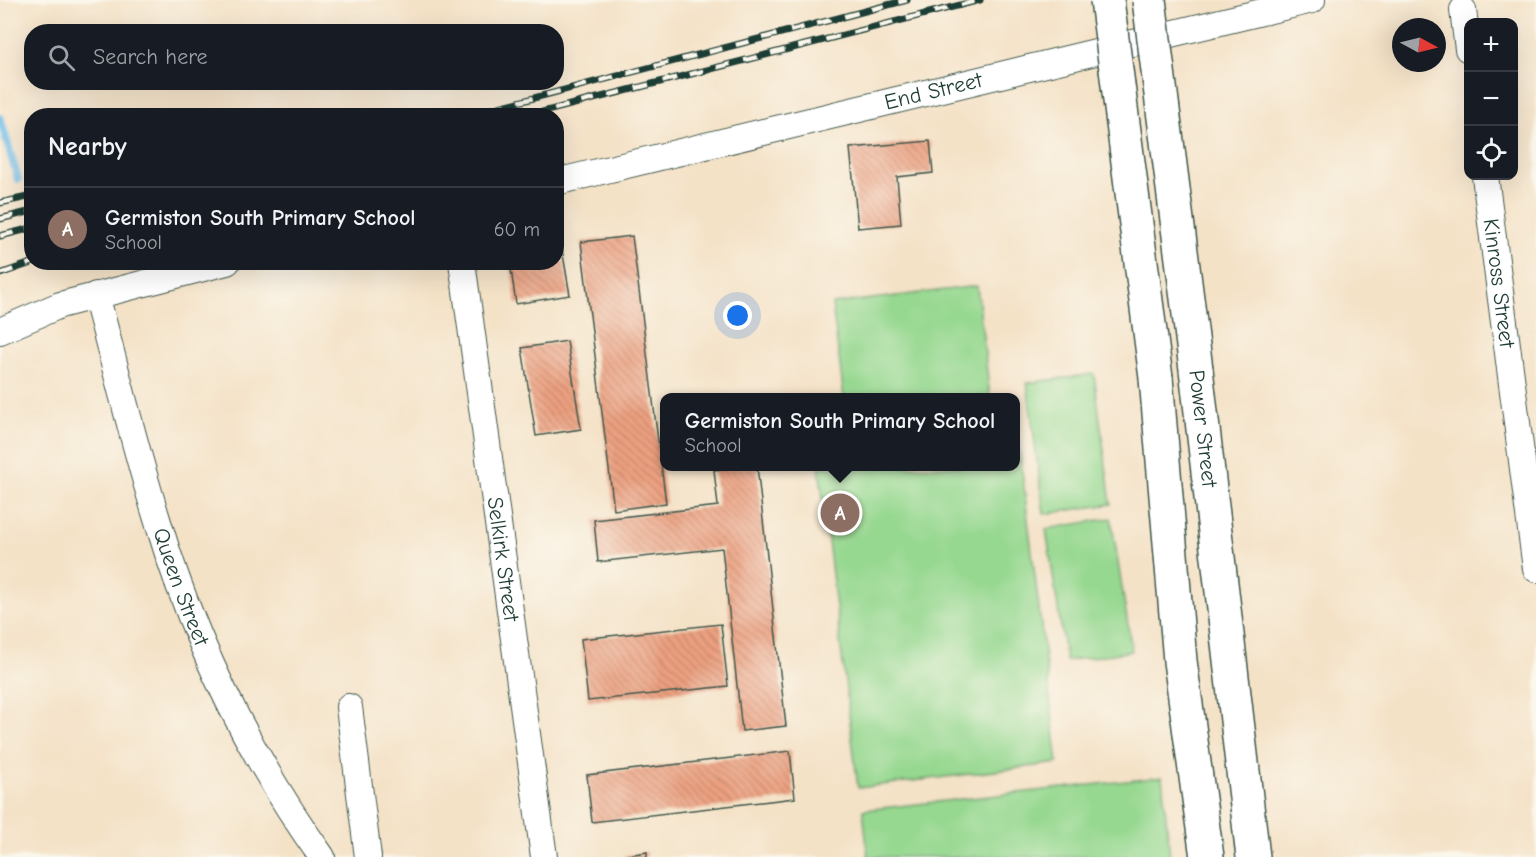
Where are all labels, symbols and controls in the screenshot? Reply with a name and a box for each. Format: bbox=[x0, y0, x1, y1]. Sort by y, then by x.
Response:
north arrow bbox=[1392, 18, 1446, 72]
map controls bbox=[1464, 18, 1518, 180]
button: + bbox=[1464, 18, 1518, 72]
search box bbox=[24, 24, 564, 90]
icon: search bbox=[45, 41, 78, 74]
text: Search here bbox=[93, 44, 208, 70]
street label: End Street bbox=[882, 67, 985, 115]
button: − bbox=[1464, 72, 1518, 126]
button: locate bbox=[1464, 126, 1518, 180]
text: Nearby bbox=[48, 132, 127, 162]
text: Germiston South Primary School bbox=[105, 205, 415, 231]
street label: Kinross Street bbox=[1478, 217, 1520, 350]
text: A bbox=[62, 218, 73, 241]
text: 60 m bbox=[494, 218, 540, 241]
text: School bbox=[105, 231, 162, 254]
your location bbox=[723, 301, 752, 330]
street label: Power Street bbox=[1183, 369, 1223, 489]
popup bbox=[660, 393, 1020, 471]
text: Germiston South Primary School bbox=[685, 408, 995, 434]
text: School bbox=[685, 434, 742, 457]
pin: A bbox=[820, 490, 860, 536]
street label: Selkirk Street bbox=[482, 495, 525, 624]
street label: Queen Street bbox=[148, 525, 215, 650]

